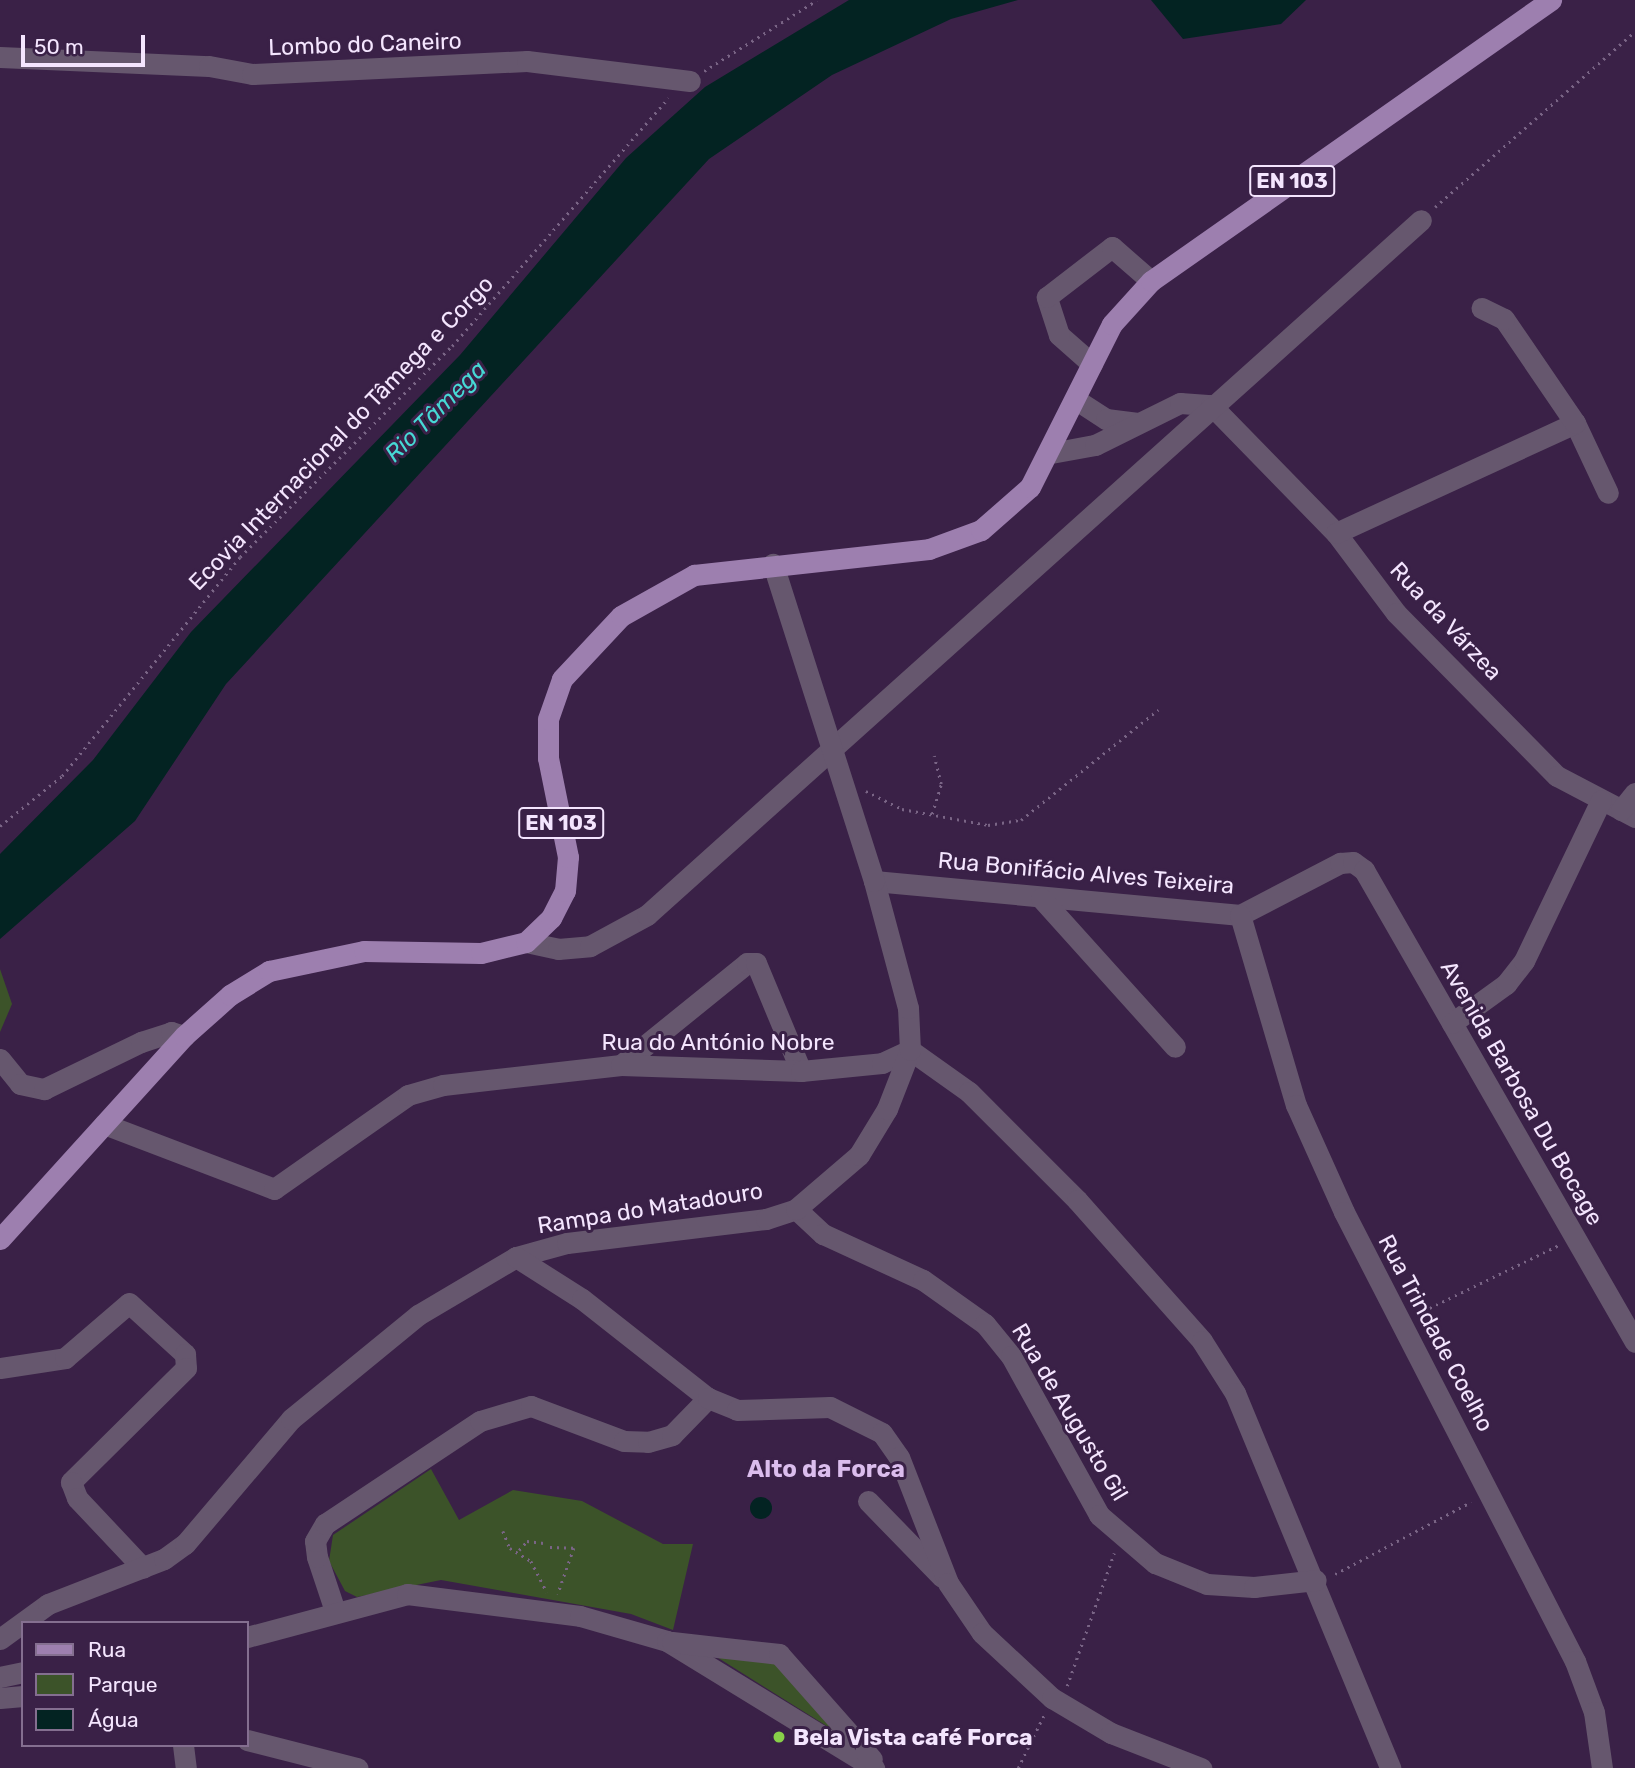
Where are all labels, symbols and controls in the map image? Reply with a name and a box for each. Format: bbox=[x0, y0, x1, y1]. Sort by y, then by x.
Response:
scale bar bbox=[24, 21, 149, 65]
street label: Lombo do Caneiro bbox=[268, 27, 462, 61]
text: 50 m bbox=[34, 34, 84, 59]
road number: EN 103 bbox=[1248, 164, 1336, 198]
street label: Ecovia Internacional do Tâmega e Corgo bbox=[183, 270, 499, 596]
water label: Rio Tâmega bbox=[379, 355, 493, 469]
street label: Rua da Várzea bbox=[1384, 556, 1508, 686]
road number: EN 103 bbox=[517, 806, 605, 840]
street label: Rua Bonifácio Alves Teixeira bbox=[936, 846, 1236, 900]
street label: Avenida Barbosa Du Bocage bbox=[1435, 956, 1609, 1230]
street label: Rua do António Nobre bbox=[601, 1028, 835, 1056]
street label: Rampa do Matadouro bbox=[535, 1177, 765, 1239]
street label: Rua Trindade Coelho bbox=[1372, 1230, 1500, 1436]
street label: Rua de Augusto Gil bbox=[1006, 1318, 1134, 1506]
district label: Alto da Forca bbox=[747, 1456, 905, 1484]
legend bbox=[21, 1621, 248, 1747]
text: Rua bbox=[88, 1637, 126, 1662]
text: Parque bbox=[88, 1672, 158, 1697]
text: Água bbox=[88, 1707, 139, 1732]
place label: Bela Vista café Forca bbox=[793, 1723, 1033, 1751]
marker: Bela Vista café Forca bbox=[771, 1729, 787, 1745]

